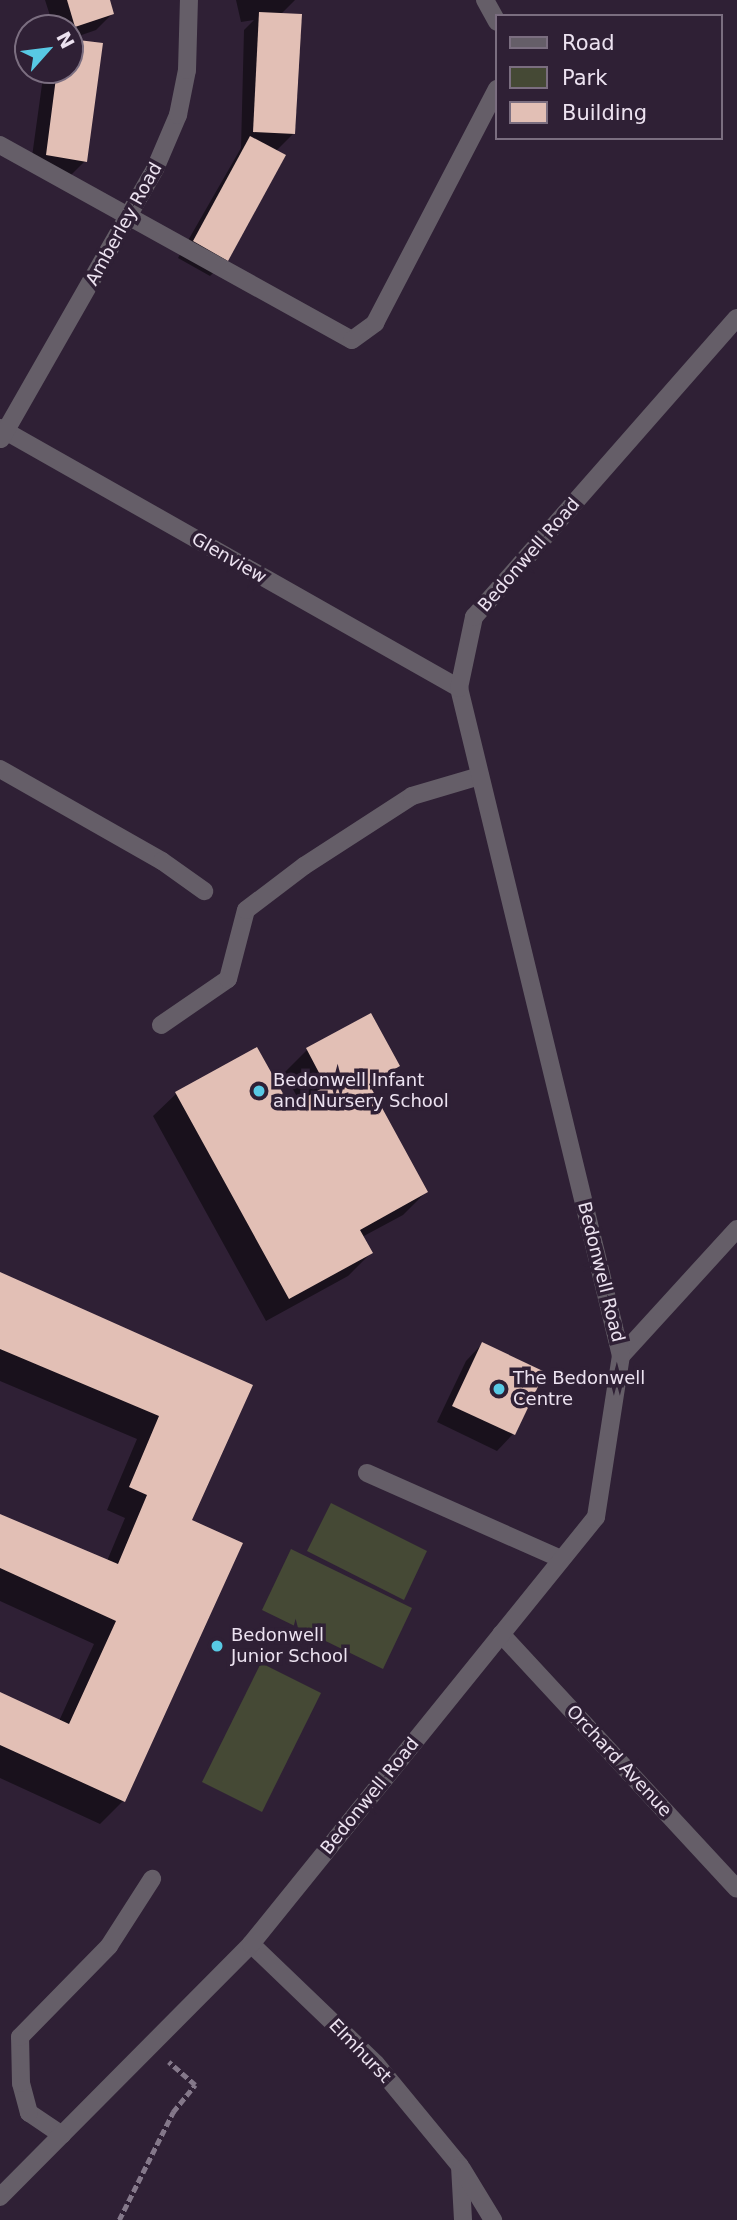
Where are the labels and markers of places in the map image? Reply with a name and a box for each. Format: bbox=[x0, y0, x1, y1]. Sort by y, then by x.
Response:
place label: Bedonwell Infant and Nursery School bbox=[273, 1070, 449, 1112]
marker: Bedonwell Infant and Nursery School bbox=[251, 1083, 267, 1099]
place label: The Bedonwell Centre bbox=[513, 1368, 645, 1410]
marker: The Bedonwell Centre bbox=[491, 1381, 507, 1397]
place label: Bedonwell Junior School bbox=[231, 1625, 348, 1668]
marker: Bedonwell Junior School bbox=[209, 1638, 225, 1654]

